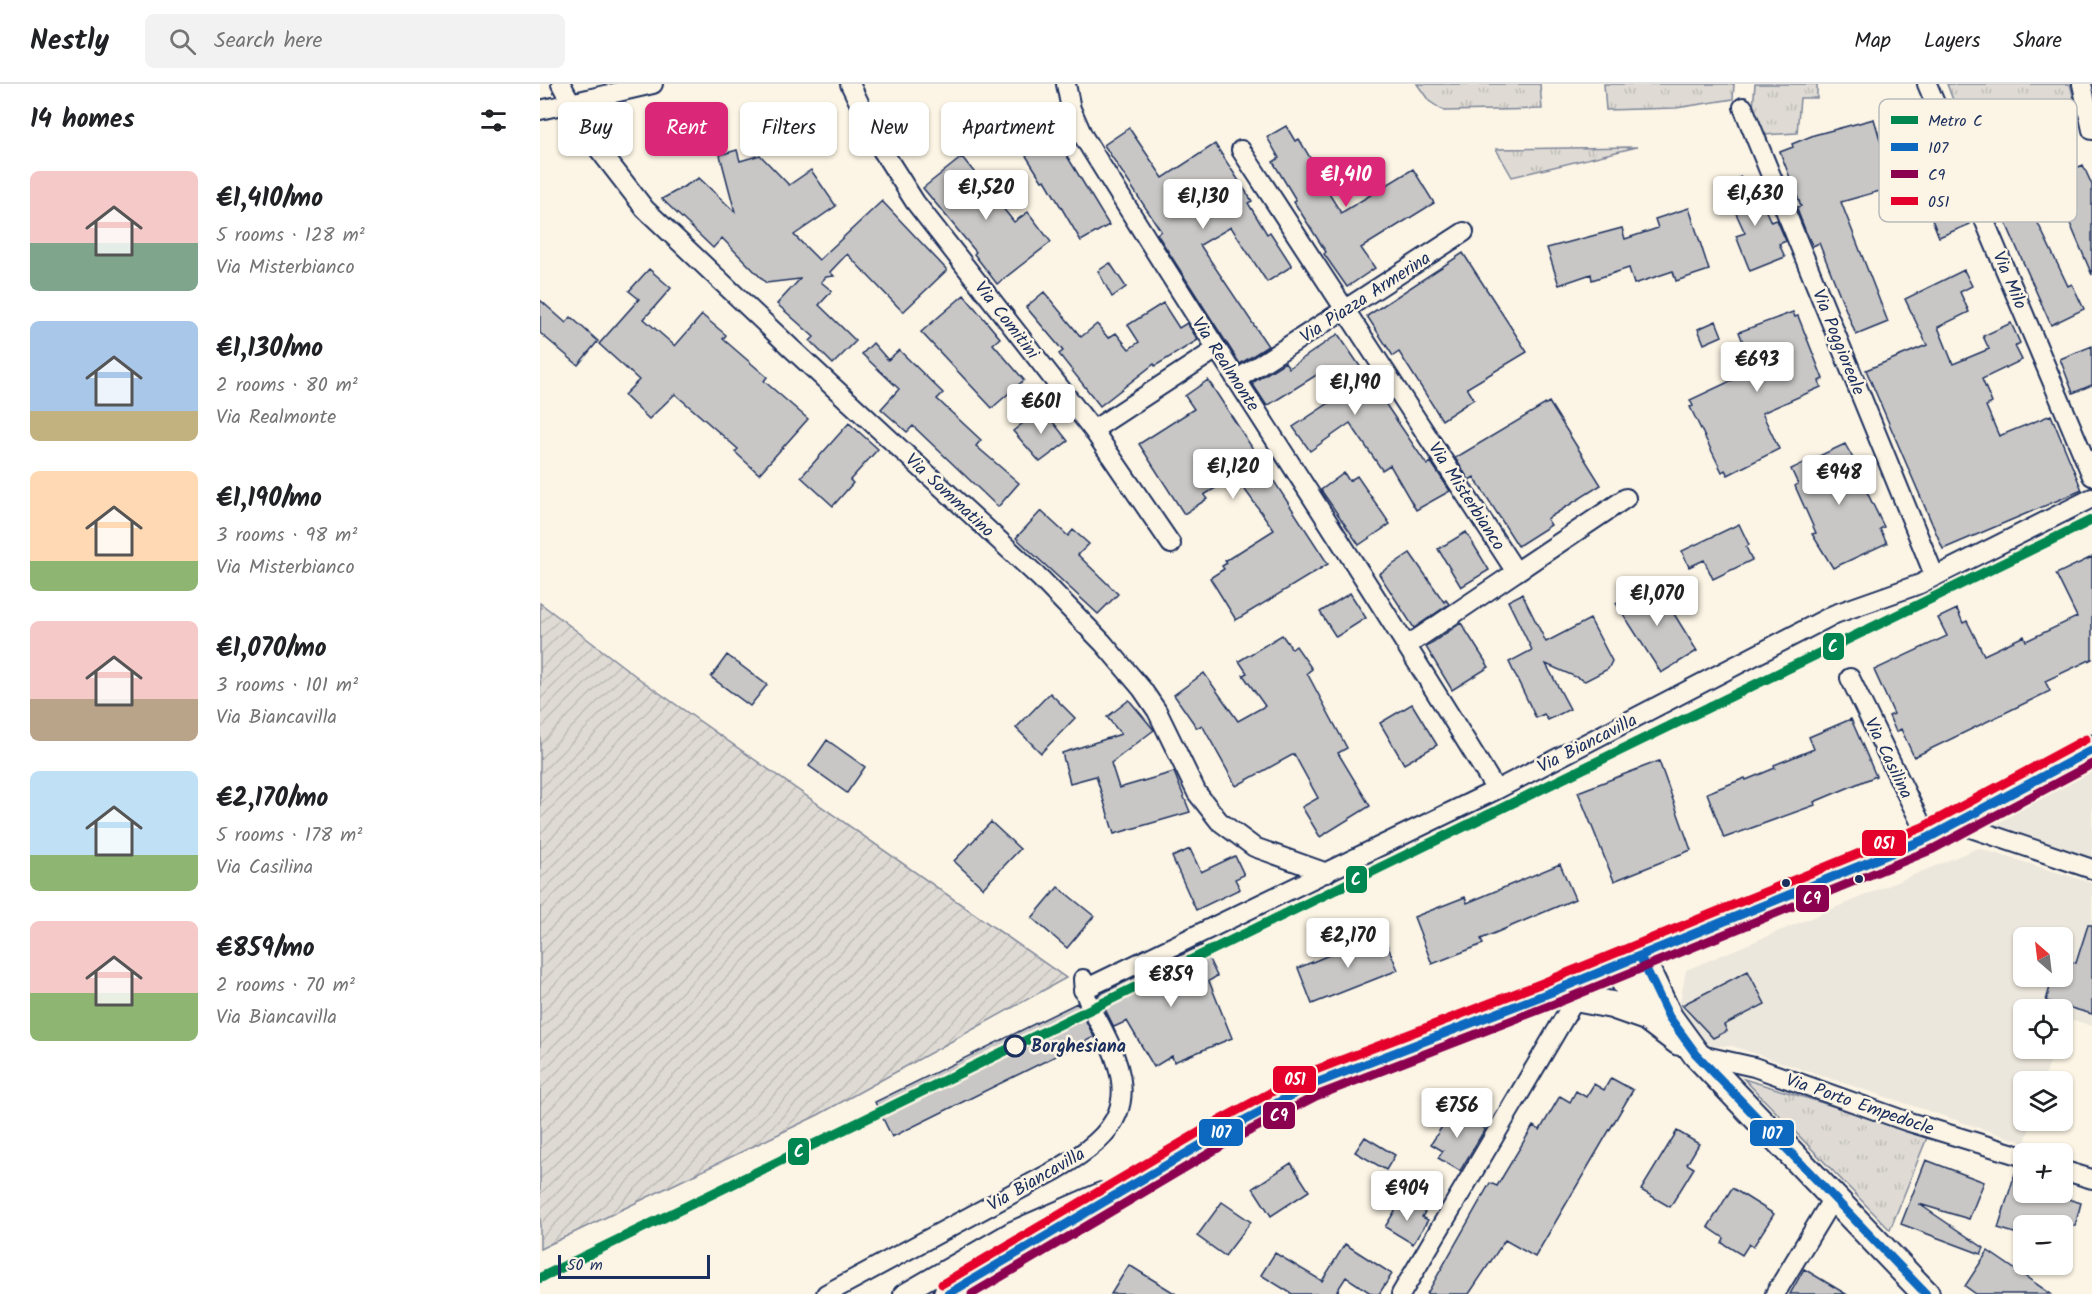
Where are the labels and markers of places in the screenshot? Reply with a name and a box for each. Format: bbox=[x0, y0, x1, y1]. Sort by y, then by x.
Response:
pin: €1,410 bbox=[1297, 157, 1395, 208]
pin: €1,520 bbox=[937, 170, 1035, 221]
pin: €1,630 bbox=[1706, 176, 1804, 227]
pin: €1,130 bbox=[1154, 179, 1252, 230]
pin: €693 bbox=[1721, 342, 1793, 393]
pin: €1,190 bbox=[1306, 365, 1404, 416]
pin: €601 bbox=[1005, 384, 1077, 435]
pin: €1,120 bbox=[1184, 449, 1282, 500]
pin: €948 bbox=[1803, 455, 1875, 506]
pin: €1,070 bbox=[1608, 576, 1706, 627]
unlabelled marker bbox=[1853, 873, 1865, 885]
unlabelled marker bbox=[1780, 877, 1792, 889]
pin: €2,170 bbox=[1299, 918, 1397, 969]
pin: €859 bbox=[1135, 957, 1207, 1008]
place label: Borghesiana bbox=[1031, 1033, 1126, 1062]
marker: Borghesiana bbox=[1004, 1035, 1026, 1057]
pin: €756 bbox=[1421, 1088, 1493, 1139]
pin: €904 bbox=[1371, 1171, 1443, 1222]

